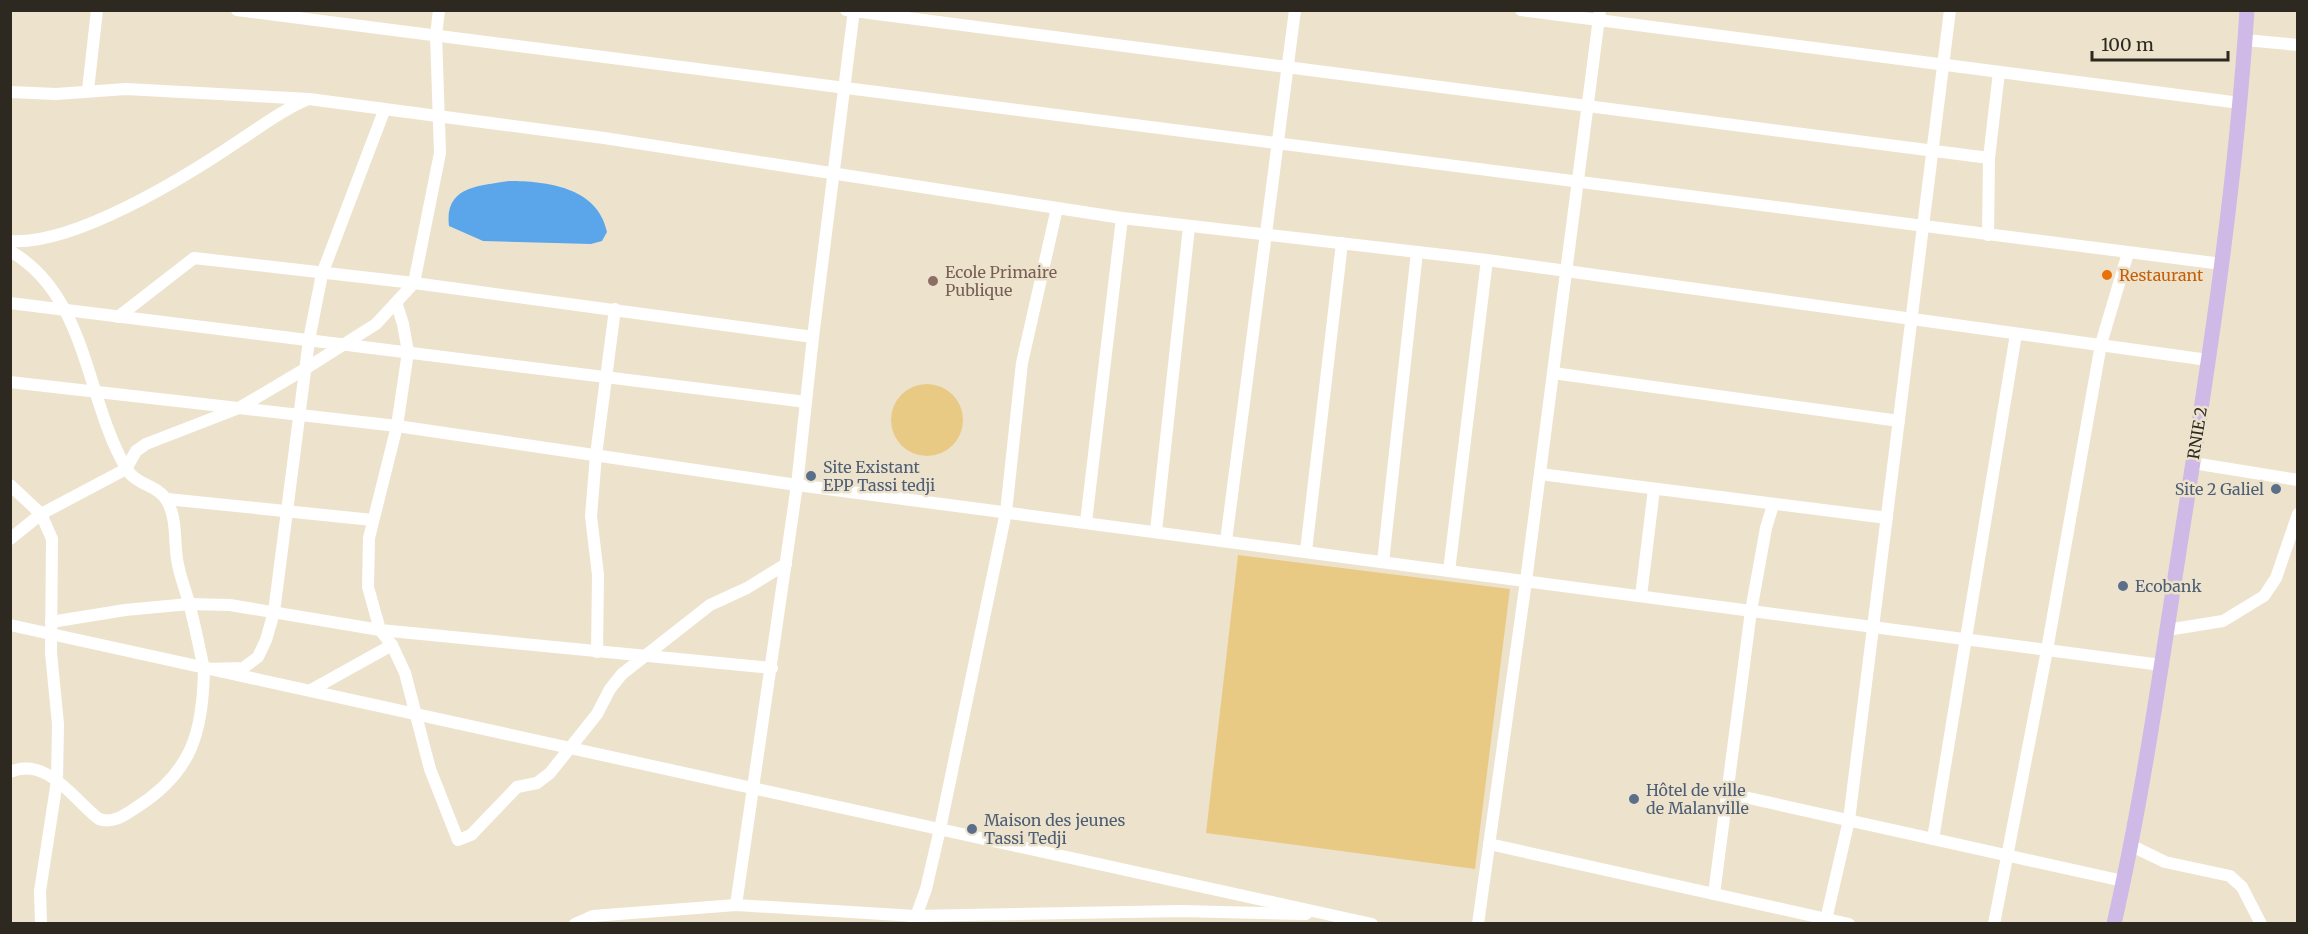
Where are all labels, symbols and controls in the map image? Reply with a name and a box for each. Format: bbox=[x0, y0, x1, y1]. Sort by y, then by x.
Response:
scale bar bbox=[2092, 24, 2228, 62]
text: 100 m bbox=[2101, 33, 2154, 56]
place label: Ecole Primaire Publique bbox=[945, 262, 1057, 300]
place label: Restaurant bbox=[2119, 265, 2204, 285]
marker: Restaurant bbox=[2100, 268, 2114, 282]
marker: Ecole Primaire Publique bbox=[926, 274, 940, 288]
street label: RNIE 2 bbox=[2183, 405, 2211, 461]
place label: Site Existant EPP Tassi tedji bbox=[823, 457, 935, 495]
marker: Site Existant EPP Tassi tedji bbox=[804, 469, 818, 483]
place label: Site 2 Galiel bbox=[2175, 479, 2264, 499]
marker: Site 2 Galiel bbox=[2269, 482, 2283, 496]
place label: Ecobank bbox=[2135, 576, 2202, 596]
marker: Ecobank bbox=[2116, 579, 2130, 593]
place label: Hôtel de ville de Malanville bbox=[1646, 780, 1749, 818]
marker: Hôtel de ville de Malanville bbox=[1627, 792, 1641, 806]
place label: Maison des jeunes Tassi Tedji bbox=[984, 810, 1126, 848]
marker: Maison des jeunes Tassi Tedji bbox=[965, 822, 979, 836]

